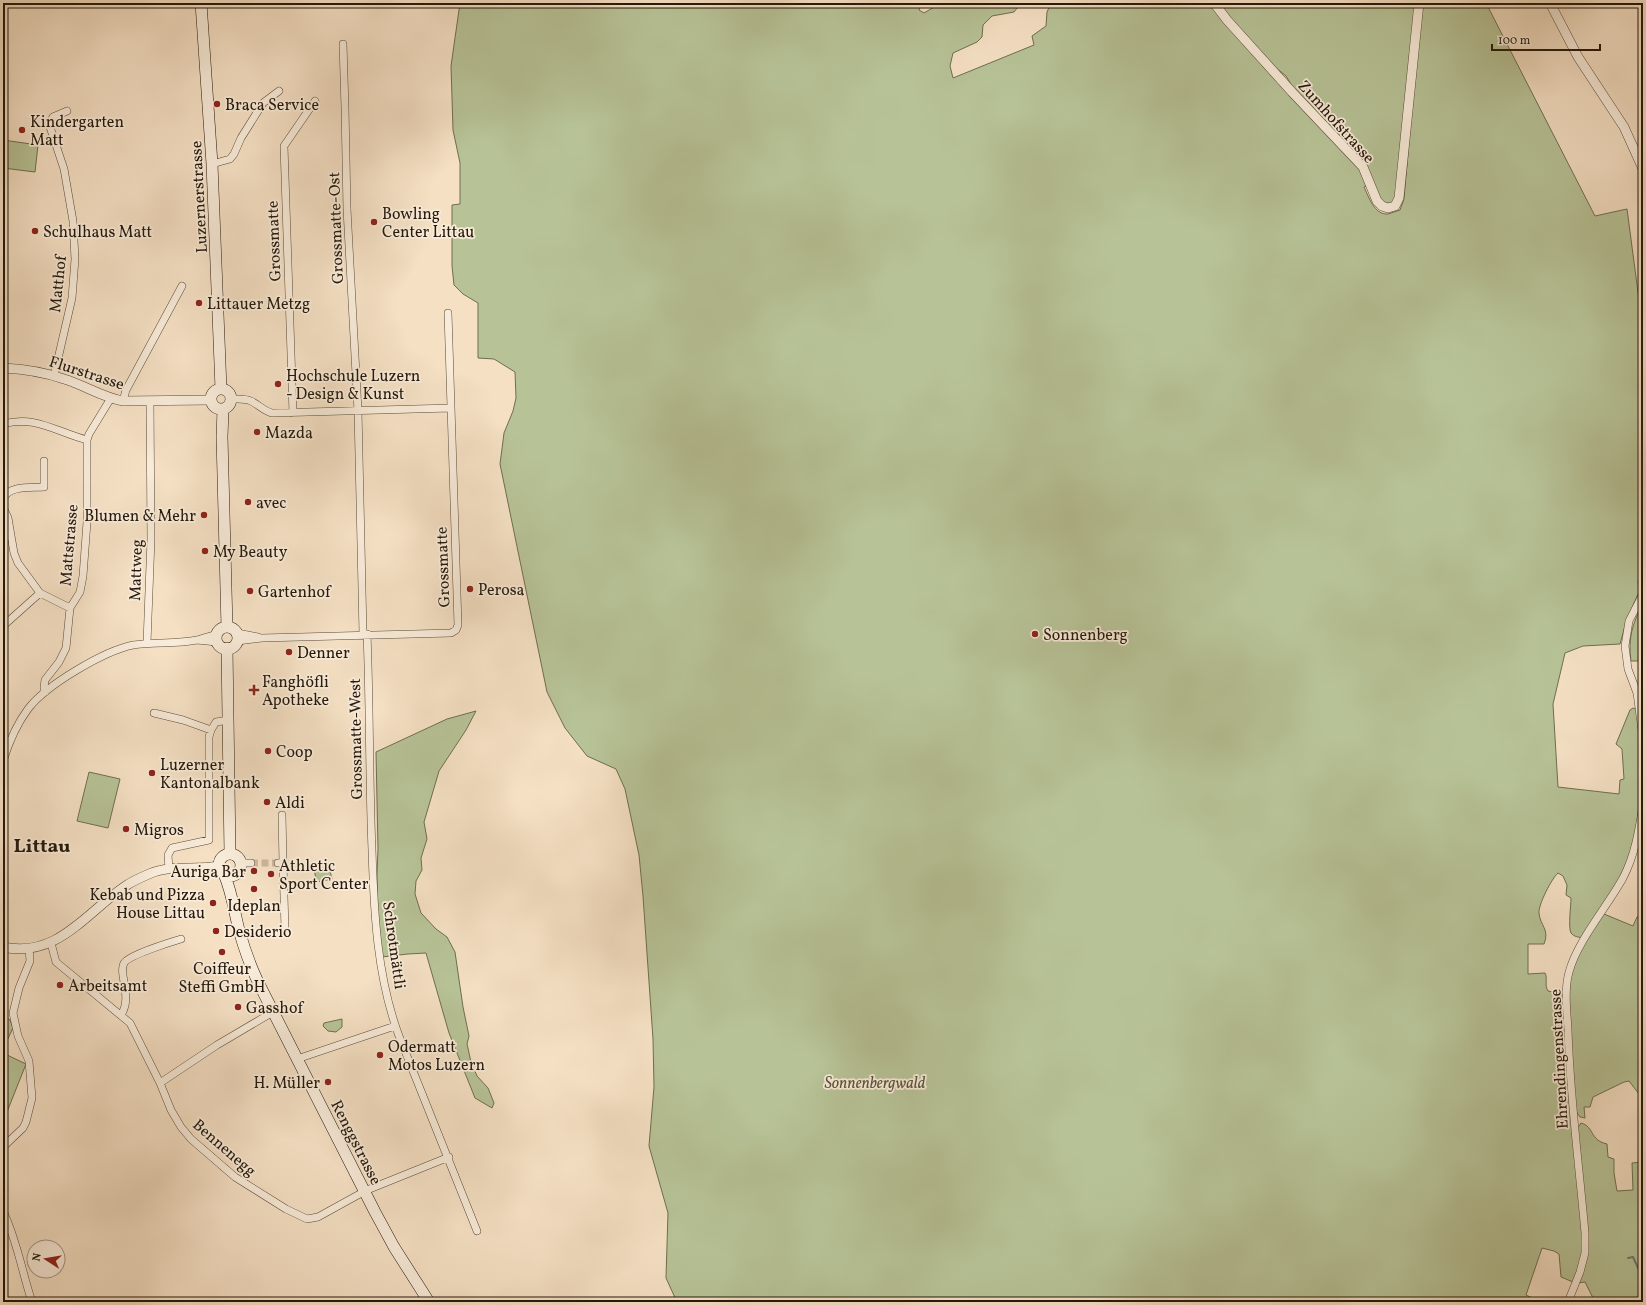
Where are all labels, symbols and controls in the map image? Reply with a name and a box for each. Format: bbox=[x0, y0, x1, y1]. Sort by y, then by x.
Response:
scale bar bbox=[1492, 26, 1600, 52]
text: 100 m bbox=[1498, 33, 1531, 49]
street label: Zumhofstrasse bbox=[1292, 76, 1379, 169]
place label: Braca Service bbox=[225, 95, 319, 117]
marker: Braca Service bbox=[212, 99, 222, 109]
place label: Kindergarten Matt bbox=[30, 112, 124, 152]
marker: Kindergarten Matt bbox=[17, 125, 27, 135]
street label: Luzernerstrasse bbox=[186, 140, 214, 254]
street label: Grossmatte-Ost bbox=[324, 171, 350, 284]
street label: Grossmatte bbox=[263, 200, 287, 282]
place label: Bowling Center Littau bbox=[382, 204, 474, 244]
marker: Bowling Center Littau bbox=[369, 217, 379, 227]
place label: Schulhaus Matt bbox=[43, 222, 153, 244]
marker: Schulhaus Matt bbox=[30, 226, 40, 236]
street label: Matthof bbox=[45, 253, 73, 314]
place label: Littauer Metzg bbox=[207, 294, 310, 316]
marker: Littauer Metzg bbox=[194, 298, 204, 308]
street label: Flurstrasse bbox=[46, 351, 127, 396]
place label: Hochschule Luzern - Design & Kunst bbox=[286, 366, 420, 406]
marker: Hochschule Luzern - Design & Kunst bbox=[273, 379, 283, 389]
place label: Mazda bbox=[265, 423, 313, 445]
marker: Mazda bbox=[252, 427, 262, 437]
place label: avec bbox=[256, 493, 287, 515]
marker: avec bbox=[243, 497, 253, 507]
street label: Mattstrasse bbox=[55, 503, 85, 587]
place label: Blumen & Mehr bbox=[84, 506, 196, 528]
marker: Blumen & Mehr bbox=[199, 510, 209, 520]
street label: Grossmatte bbox=[432, 526, 456, 608]
street label: Mattweg bbox=[125, 539, 149, 601]
place label: My Beauty bbox=[213, 542, 288, 564]
marker: My Beauty bbox=[200, 546, 210, 556]
place label: Perosa bbox=[478, 580, 525, 602]
place label: Gartenhof bbox=[258, 582, 332, 604]
marker: Perosa bbox=[465, 584, 475, 594]
marker: Gartenhof bbox=[245, 586, 255, 596]
place label: Sonnenberg bbox=[1043, 625, 1128, 647]
marker: Sonnenberg bbox=[1030, 629, 1040, 639]
place label: Denner bbox=[297, 643, 350, 665]
marker: Denner bbox=[284, 647, 294, 657]
place label: Fanghöfli Apotheke bbox=[262, 672, 329, 712]
street label: Grossmatte-West bbox=[345, 678, 369, 800]
marker: Fanghöfli Apotheke bbox=[249, 685, 259, 695]
place label: Coop bbox=[276, 742, 313, 764]
marker: Coop bbox=[263, 746, 273, 756]
place label: Luzerner Kantonalbank bbox=[160, 755, 260, 795]
marker: Luzerner Kantonalbank bbox=[147, 768, 157, 778]
place label: Aldi bbox=[275, 793, 305, 815]
marker: Aldi bbox=[262, 797, 272, 807]
place label: Migros bbox=[134, 820, 184, 842]
marker: Migros bbox=[121, 824, 131, 834]
district label: Littau bbox=[13, 833, 71, 861]
place label: Athletic Sport Center bbox=[279, 856, 369, 896]
place label: Auriga Bar bbox=[171, 862, 246, 884]
marker: Auriga Bar bbox=[249, 866, 259, 876]
marker: Athletic Sport Center bbox=[266, 869, 276, 879]
marker: Ideplan bbox=[249, 884, 259, 894]
place label: Kebab und Pizza House Littau bbox=[90, 885, 205, 925]
place label: Ideplan bbox=[227, 896, 281, 918]
marker: Kebab und Pizza House Littau bbox=[208, 898, 218, 908]
street label: Schrotmättli bbox=[376, 900, 410, 991]
place label: Desiderio bbox=[224, 922, 292, 944]
marker: Desiderio bbox=[211, 926, 221, 936]
marker: Coiffeur Steffi GmbH bbox=[217, 947, 227, 957]
place label: Coiffeur Steffi GmbH bbox=[179, 959, 265, 999]
place label: Arbeitsamt bbox=[68, 976, 148, 998]
marker: Arbeitsamt bbox=[55, 980, 65, 990]
street label: Ehrendingenstrasse bbox=[1545, 988, 1575, 1129]
place label: Gasshof bbox=[246, 998, 304, 1020]
marker: Gasshof bbox=[233, 1002, 243, 1012]
place label: Odermatt Motos Luzern bbox=[388, 1037, 485, 1077]
marker: Odermatt Motos Luzern bbox=[375, 1050, 385, 1060]
place label: H. Müller bbox=[254, 1073, 320, 1095]
park label: Sonnenbergwald bbox=[824, 1073, 926, 1095]
marker: H. Müller bbox=[323, 1077, 333, 1087]
street label: Renggstrasse bbox=[324, 1097, 386, 1189]
street label: Bennenegg bbox=[187, 1115, 260, 1182]
north arrow bbox=[26, 1239, 66, 1279]
text: N bbox=[30, 1252, 46, 1263]

